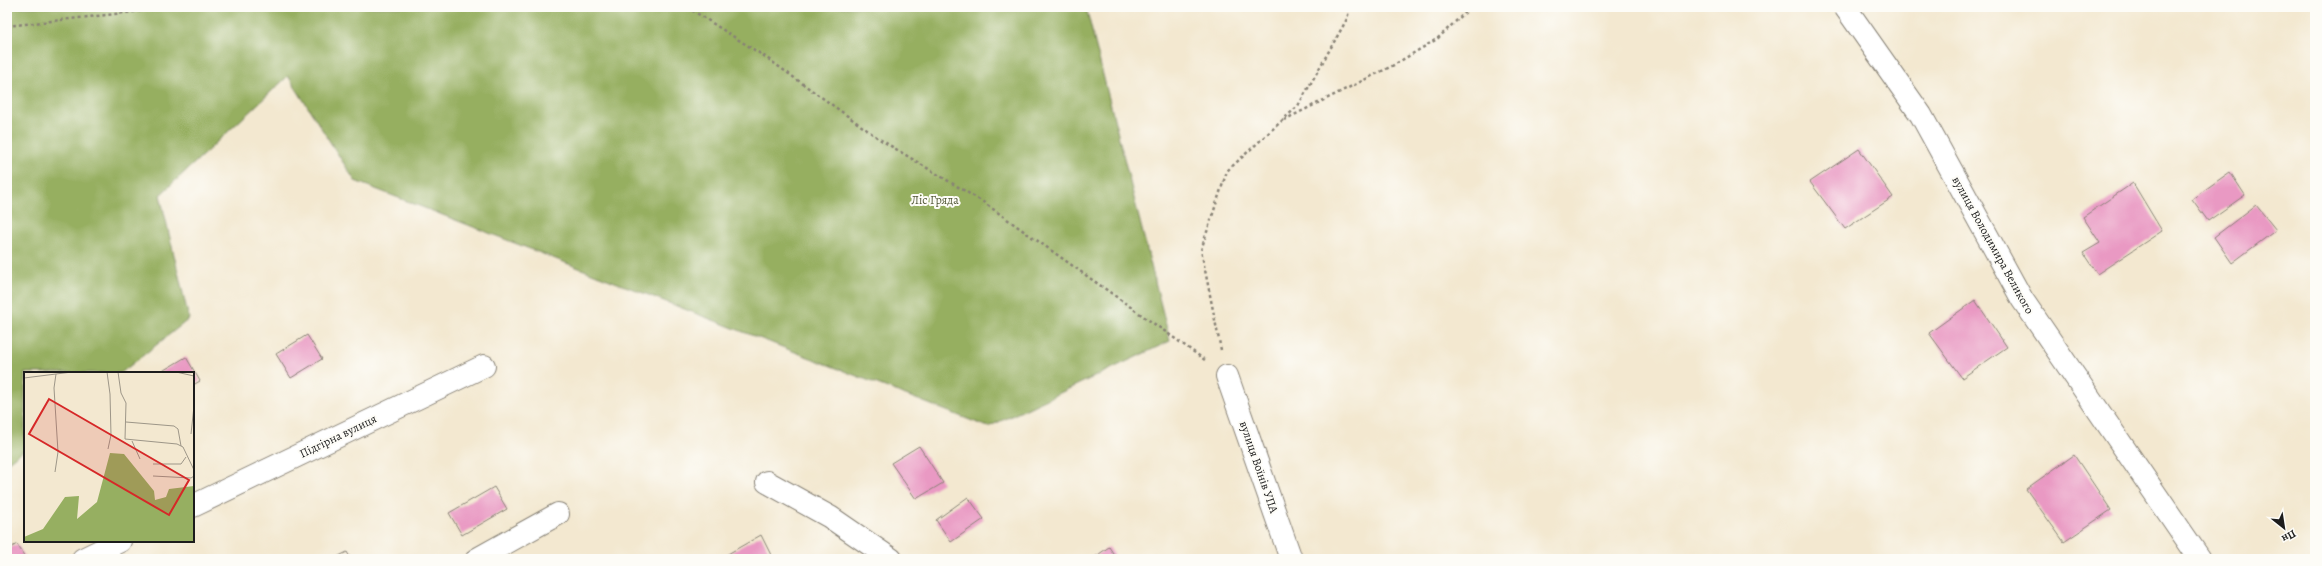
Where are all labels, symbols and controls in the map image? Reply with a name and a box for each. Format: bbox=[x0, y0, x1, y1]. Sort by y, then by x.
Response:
street label: вулиця Володимира Великого bbox=[1948, 173, 2038, 317]
park label: Ліс Гряда bbox=[911, 192, 959, 208]
inset map bbox=[24, 372, 194, 542]
street label: Підгірна вулиця bbox=[297, 410, 379, 462]
street label: вулиця Воїнів УПА bbox=[1236, 419, 1283, 516]
north arrow bbox=[2264, 508, 2304, 548]
text: Пн bbox=[2278, 526, 2299, 547]

